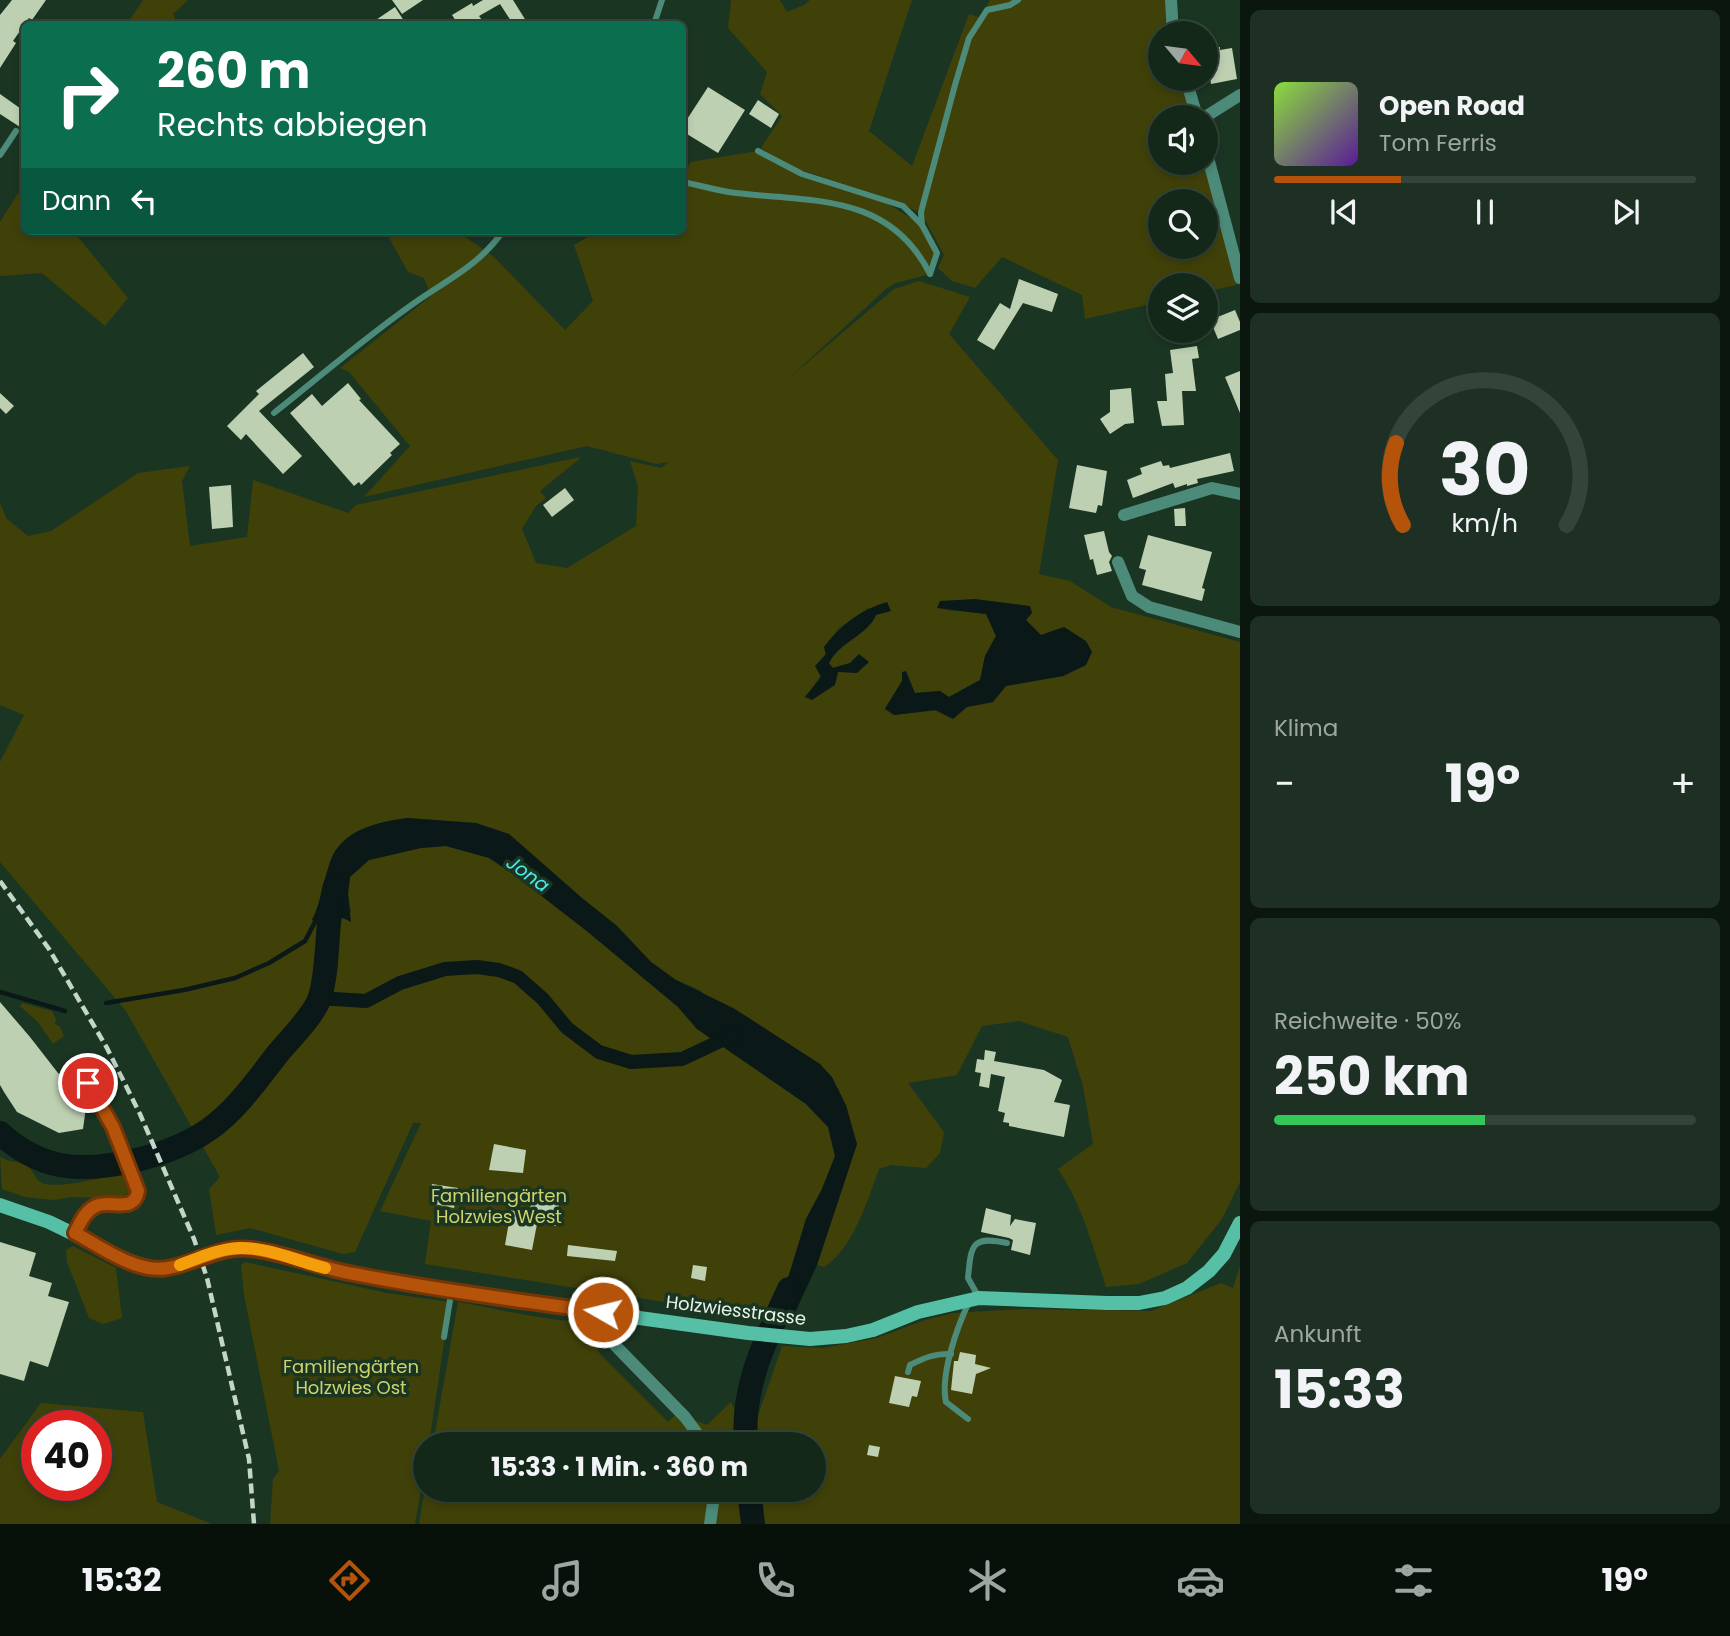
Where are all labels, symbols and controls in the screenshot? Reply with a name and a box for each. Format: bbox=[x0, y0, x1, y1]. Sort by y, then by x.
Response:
north arrow bbox=[1148, 21, 1218, 91]
map controls bbox=[1148, 21, 1218, 343]
text: 260 m bbox=[157, 37, 310, 105]
icon: right bbox=[42, 49, 133, 140]
text: Open Road bbox=[1379, 88, 1525, 124]
text: Rechts abbiegen bbox=[157, 102, 428, 147]
button: sound bbox=[1148, 105, 1218, 175]
text: Tom Ferris bbox=[1379, 127, 1497, 159]
icon: left bbox=[125, 182, 163, 220]
text: Dann bbox=[42, 183, 111, 219]
button: search bbox=[1148, 189, 1218, 259]
icon: previous bbox=[1325, 193, 1363, 231]
icon: pause bbox=[1466, 193, 1504, 231]
icon: next bbox=[1607, 193, 1645, 231]
button: layers bbox=[1148, 273, 1218, 343]
text: 30 bbox=[1439, 420, 1531, 521]
text: km/h bbox=[1452, 506, 1518, 541]
text: Klima bbox=[1274, 712, 1338, 744]
text: 19° bbox=[1445, 747, 1520, 820]
text: − bbox=[1274, 757, 1295, 810]
text: + bbox=[1670, 757, 1696, 810]
water label: Jona bbox=[501, 849, 555, 899]
text: Reichweite · 50% bbox=[1274, 1005, 1462, 1037]
text: 250 km bbox=[1274, 1040, 1470, 1113]
pin bbox=[58, 1053, 118, 1113]
icon: arrive bbox=[69, 1064, 107, 1102]
park label: Familiengärten Holzwies West bbox=[431, 1183, 567, 1229]
position arrow bbox=[566, 1275, 640, 1349]
street label: Holzwiesstrasse bbox=[664, 1289, 808, 1331]
text: Ankunft bbox=[1274, 1318, 1361, 1350]
text: 15:33 bbox=[1274, 1353, 1405, 1426]
park label: Familiengärten Holzwies Ost bbox=[283, 1354, 419, 1400]
speed limit sign: 40 bbox=[21, 1410, 112, 1501]
text: 15:33 · 1 Min. · 360 m bbox=[491, 1449, 748, 1485]
icon: directions bbox=[325, 1556, 374, 1605]
icon: music bbox=[538, 1556, 587, 1605]
icon: phone bbox=[751, 1556, 800, 1605]
icon: climate bbox=[963, 1556, 1012, 1605]
icon: car bbox=[1176, 1556, 1225, 1605]
icon: filters bbox=[1389, 1556, 1438, 1605]
text: 15:32 bbox=[82, 1557, 161, 1602]
text: 19° bbox=[1602, 1557, 1648, 1602]

